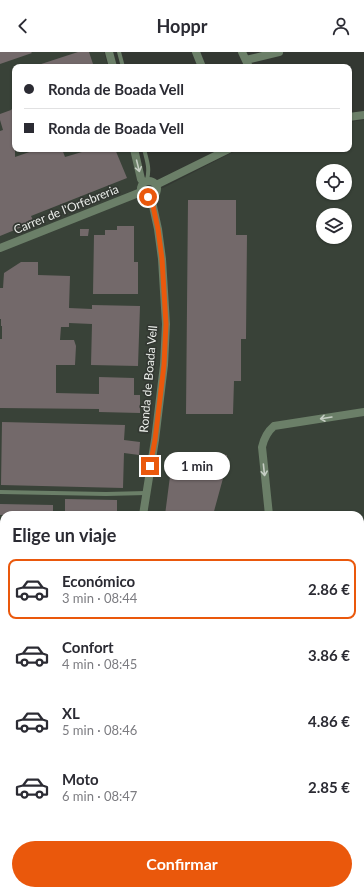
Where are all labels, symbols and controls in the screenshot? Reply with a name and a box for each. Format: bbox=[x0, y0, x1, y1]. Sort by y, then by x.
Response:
icon: back bbox=[12, 15, 34, 37]
text: Hoppr bbox=[156, 15, 208, 37]
icon: person bbox=[330, 15, 352, 37]
text: Ronda de Boada Vell bbox=[48, 80, 184, 98]
text: Ronda de Boada Vell bbox=[48, 119, 184, 137]
one-way arrow bbox=[135, 159, 143, 172]
map controls bbox=[316, 164, 352, 244]
button: locate bbox=[316, 164, 352, 200]
street label: Carrer de l'Orfebreria bbox=[11, 181, 121, 237]
route start bbox=[139, 188, 157, 206]
button: layers bbox=[316, 208, 352, 244]
street label: Ronda de Boada Vell bbox=[136, 325, 160, 433]
one-way arrow bbox=[319, 414, 332, 422]
callout: 1 min bbox=[164, 452, 230, 480]
route end bbox=[141, 457, 159, 475]
text: 1 min bbox=[181, 458, 213, 474]
one-way arrow bbox=[260, 463, 268, 476]
text: Elige un viaje bbox=[12, 524, 116, 546]
icon: car bbox=[14, 571, 50, 607]
text: Económico bbox=[62, 572, 135, 590]
text: 2.86 € bbox=[308, 580, 350, 598]
text: 3 min · 08:44 bbox=[62, 590, 137, 606]
icon: car bbox=[14, 637, 50, 673]
text: Confort bbox=[62, 638, 114, 656]
text: 3.86 € bbox=[308, 646, 350, 664]
text: 4 min · 08:45 bbox=[62, 656, 137, 672]
icon: car bbox=[14, 703, 50, 739]
text: XL bbox=[62, 704, 80, 722]
text: 4.86 € bbox=[308, 712, 350, 730]
text: 5 min · 08:46 bbox=[62, 722, 137, 738]
icon: car bbox=[14, 769, 50, 805]
text: Moto bbox=[62, 770, 99, 788]
text: 2.85 € bbox=[308, 778, 350, 796]
text: 6 min · 08:47 bbox=[62, 788, 137, 804]
button: Confirmar bbox=[12, 841, 352, 887]

